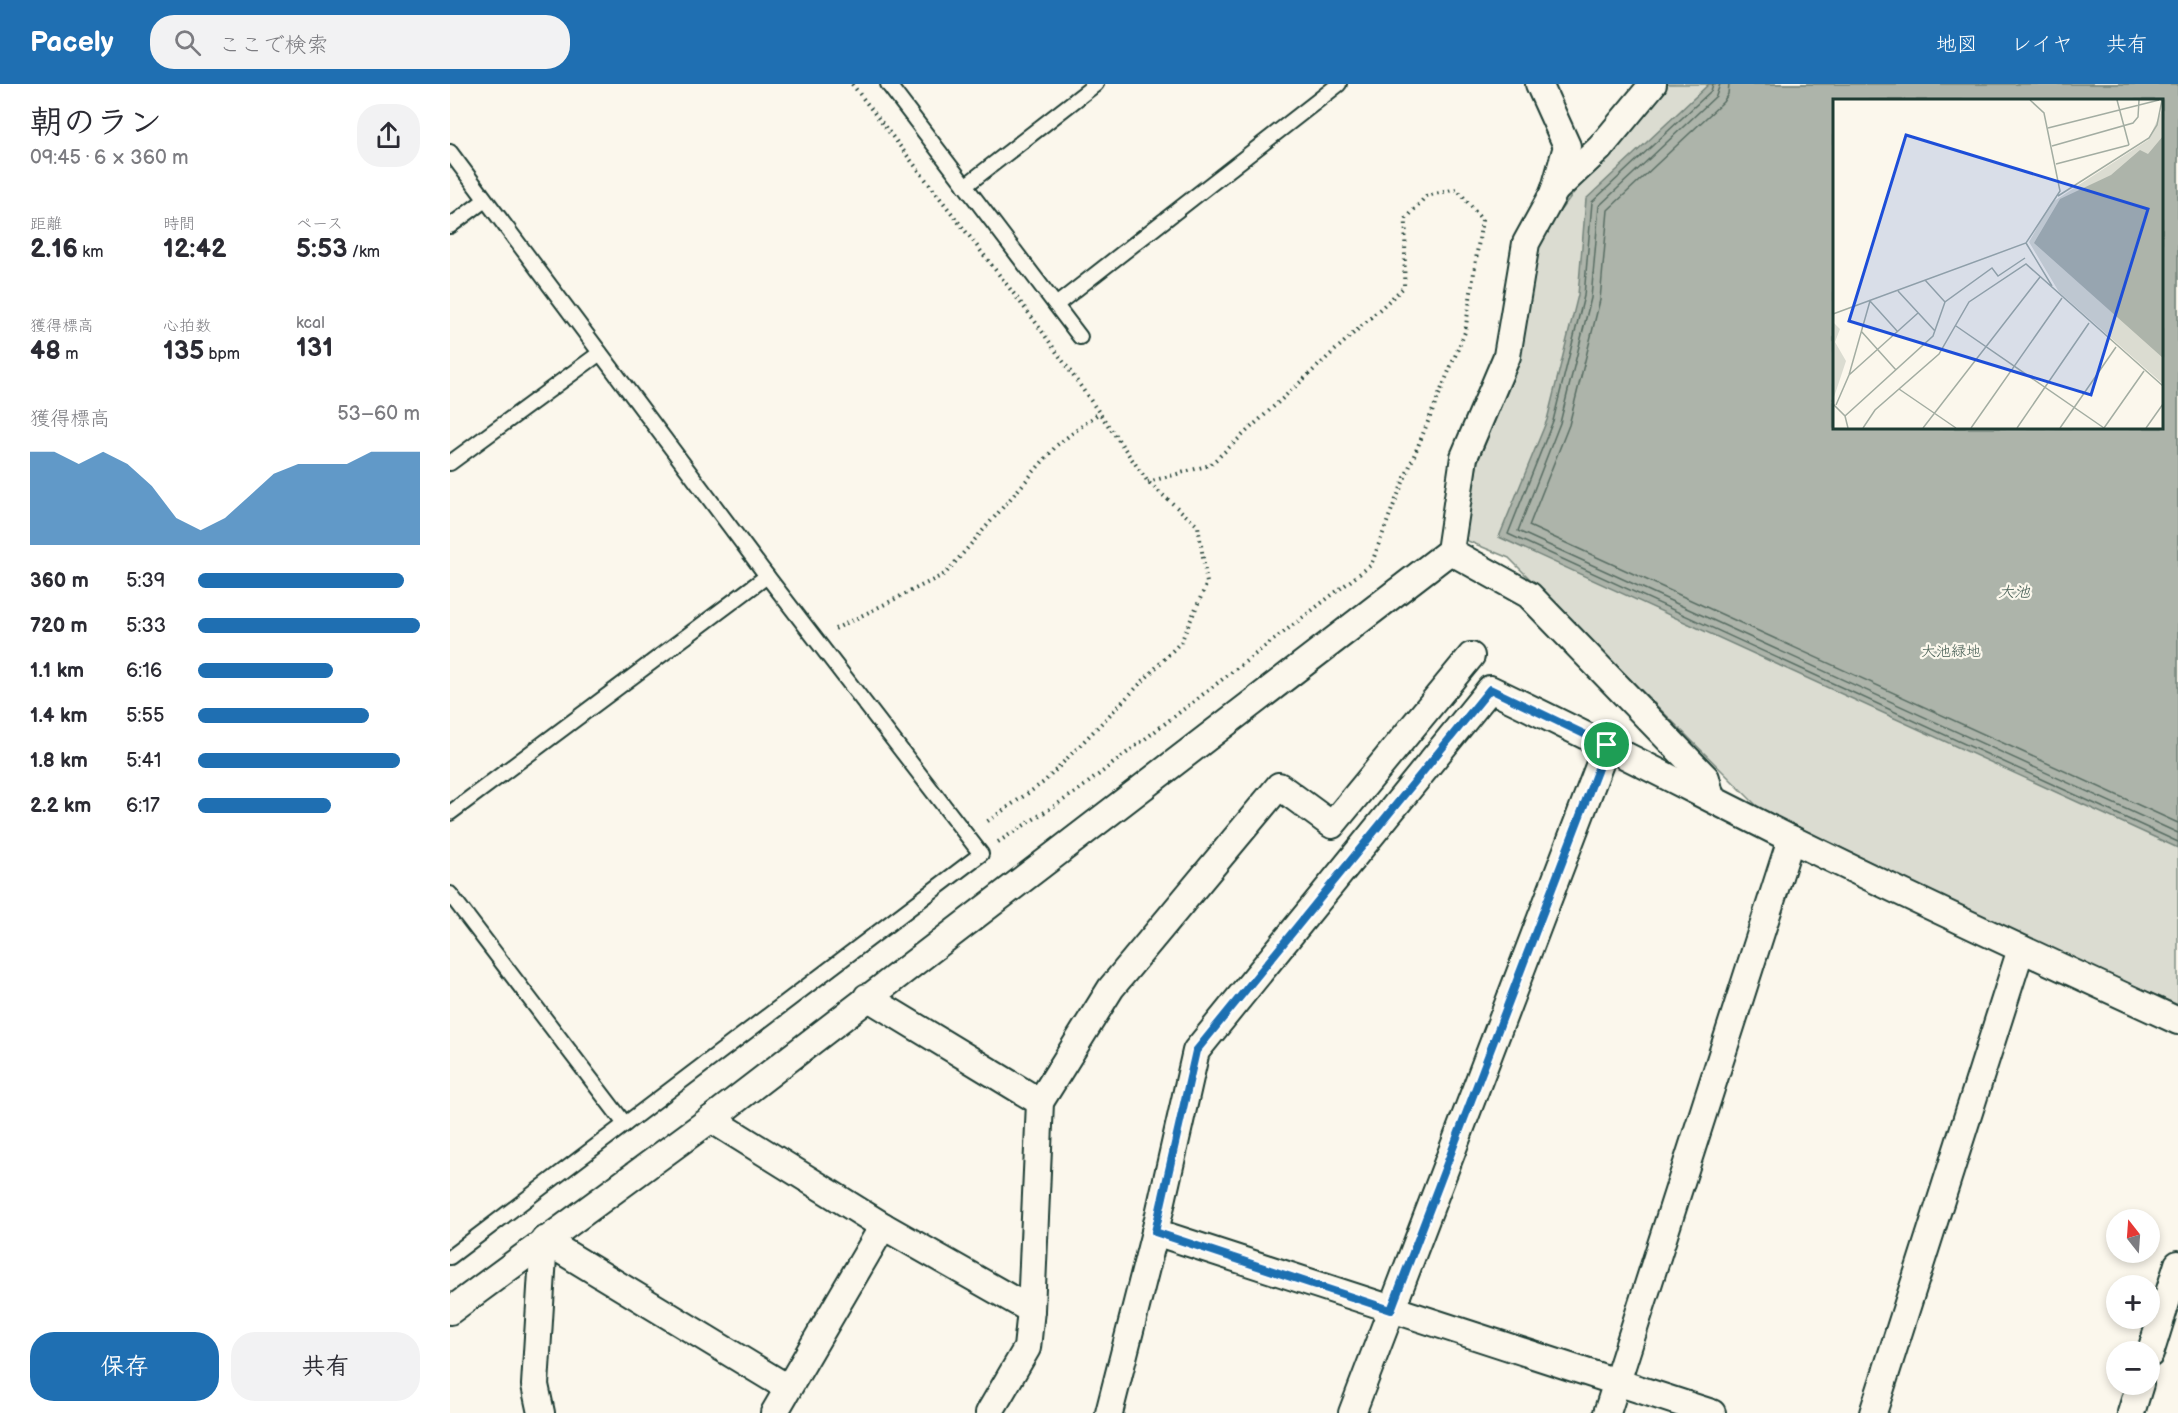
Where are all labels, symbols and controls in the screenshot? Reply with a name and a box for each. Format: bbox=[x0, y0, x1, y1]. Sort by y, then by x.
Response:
search box bbox=[150, 15, 570, 69]
text: Pacely bbox=[30, 26, 114, 59]
icon: search bbox=[171, 26, 204, 59]
text: ここで検索 bbox=[219, 32, 329, 59]
text: 地図 bbox=[1936, 32, 1978, 57]
text: レイヤ bbox=[2011, 32, 2073, 57]
text: 共有 bbox=[2106, 32, 2148, 57]
inset map bbox=[1833, 99, 2163, 429]
text: 朝のラン bbox=[30, 103, 162, 143]
button: share bbox=[357, 104, 420, 167]
text: 09:45 · 6 × 360 m bbox=[30, 146, 189, 170]
text: 距離 bbox=[30, 215, 62, 234]
text: 時間 bbox=[163, 215, 195, 234]
text: ペース bbox=[296, 215, 343, 234]
text: 2.16 bbox=[30, 234, 78, 265]
text: 12:42 bbox=[163, 234, 227, 265]
text: 5:53 bbox=[296, 234, 347, 265]
text: km bbox=[78, 243, 103, 262]
text: /km bbox=[347, 243, 380, 262]
text: kcal bbox=[296, 314, 325, 333]
text: 獲得標高 bbox=[30, 317, 94, 336]
text: 心拍数 bbox=[163, 317, 211, 336]
text: 131 bbox=[296, 333, 333, 364]
text: 48 bbox=[30, 336, 61, 367]
text: 135 bbox=[163, 336, 204, 367]
text: m bbox=[61, 345, 79, 364]
text: bpm bbox=[204, 345, 240, 364]
text: 53–60 m bbox=[337, 402, 420, 426]
text: 獲得標高 bbox=[30, 407, 110, 431]
text: 360 m bbox=[30, 569, 89, 593]
text: 5:39 bbox=[126, 569, 165, 593]
water label: 大池 bbox=[1998, 583, 2031, 602]
text: 720 m bbox=[30, 614, 88, 638]
text: 5:33 bbox=[126, 614, 166, 638]
park label: 大池緑地 bbox=[1921, 642, 1981, 661]
text: 1.1 km bbox=[30, 659, 84, 683]
text: 6:16 bbox=[126, 659, 162, 683]
text: 1.4 km bbox=[30, 704, 88, 728]
text: 5:55 bbox=[126, 704, 164, 728]
pin bbox=[1581, 719, 1632, 770]
icon: arrive bbox=[1590, 728, 1623, 761]
text: 1.8 km bbox=[30, 749, 88, 773]
text: 5:41 bbox=[126, 749, 161, 773]
text: 2.2 km bbox=[30, 794, 91, 818]
text: 6:17 bbox=[126, 794, 160, 818]
north arrow bbox=[2106, 1209, 2160, 1263]
map controls bbox=[2106, 1209, 2160, 1395]
button: + bbox=[2106, 1275, 2160, 1329]
button: 保存 bbox=[30, 1332, 219, 1401]
button: 共有 bbox=[231, 1332, 420, 1401]
button: − bbox=[2106, 1341, 2160, 1395]

